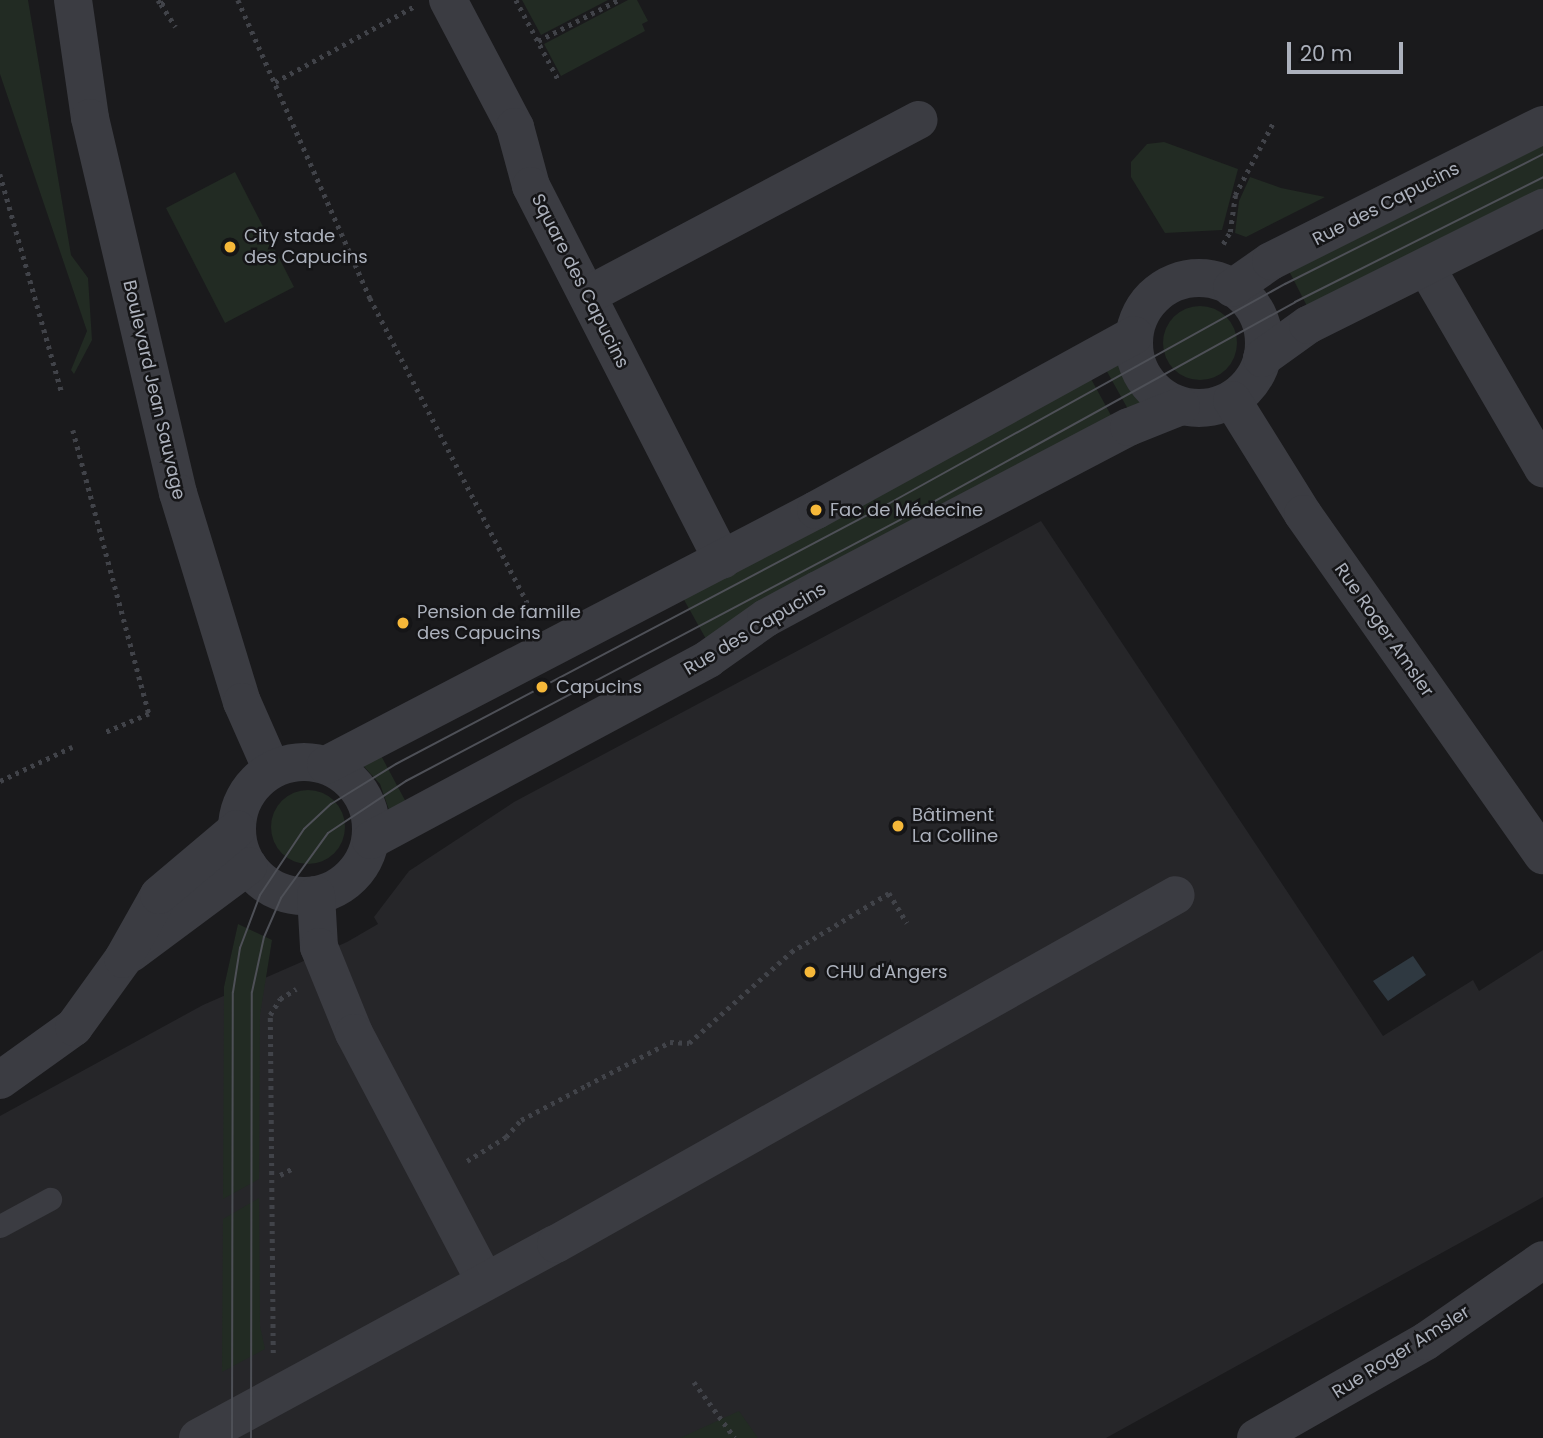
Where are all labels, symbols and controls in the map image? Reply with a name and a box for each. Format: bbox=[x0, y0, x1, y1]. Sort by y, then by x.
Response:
scale bar bbox=[1291, 28, 1406, 72]
text: 20 m bbox=[1300, 39, 1353, 68]
street label: Rue des Capucins bbox=[1309, 158, 1463, 250]
street label: Square des Capucins bbox=[527, 190, 633, 372]
place label: City stade des Capucins bbox=[244, 226, 368, 268]
marker: City stade des Capucins bbox=[222, 239, 238, 255]
street label: Boulevard Jean Sauvage bbox=[118, 278, 190, 502]
place label: Fac de Médecine bbox=[830, 499, 983, 521]
marker: Fac de Médecine bbox=[808, 502, 824, 518]
street label: Rue Roger Amsler bbox=[1330, 559, 1438, 701]
street label: Rue des Capucins bbox=[680, 578, 830, 680]
place label: Pension de famille des Capucins bbox=[417, 602, 581, 644]
marker: Pension de famille des Capucins bbox=[395, 615, 411, 631]
place label: Capucins bbox=[556, 676, 642, 698]
marker: Capucins bbox=[534, 679, 550, 695]
place label: Bâtiment La Colline bbox=[912, 805, 998, 848]
marker: Bâtiment La Colline bbox=[890, 818, 906, 834]
place label: CHU d'Angers bbox=[826, 961, 947, 983]
marker: CHU d'Angers bbox=[800, 962, 820, 982]
street label: Rue Roger Amsler bbox=[1328, 1301, 1474, 1403]

